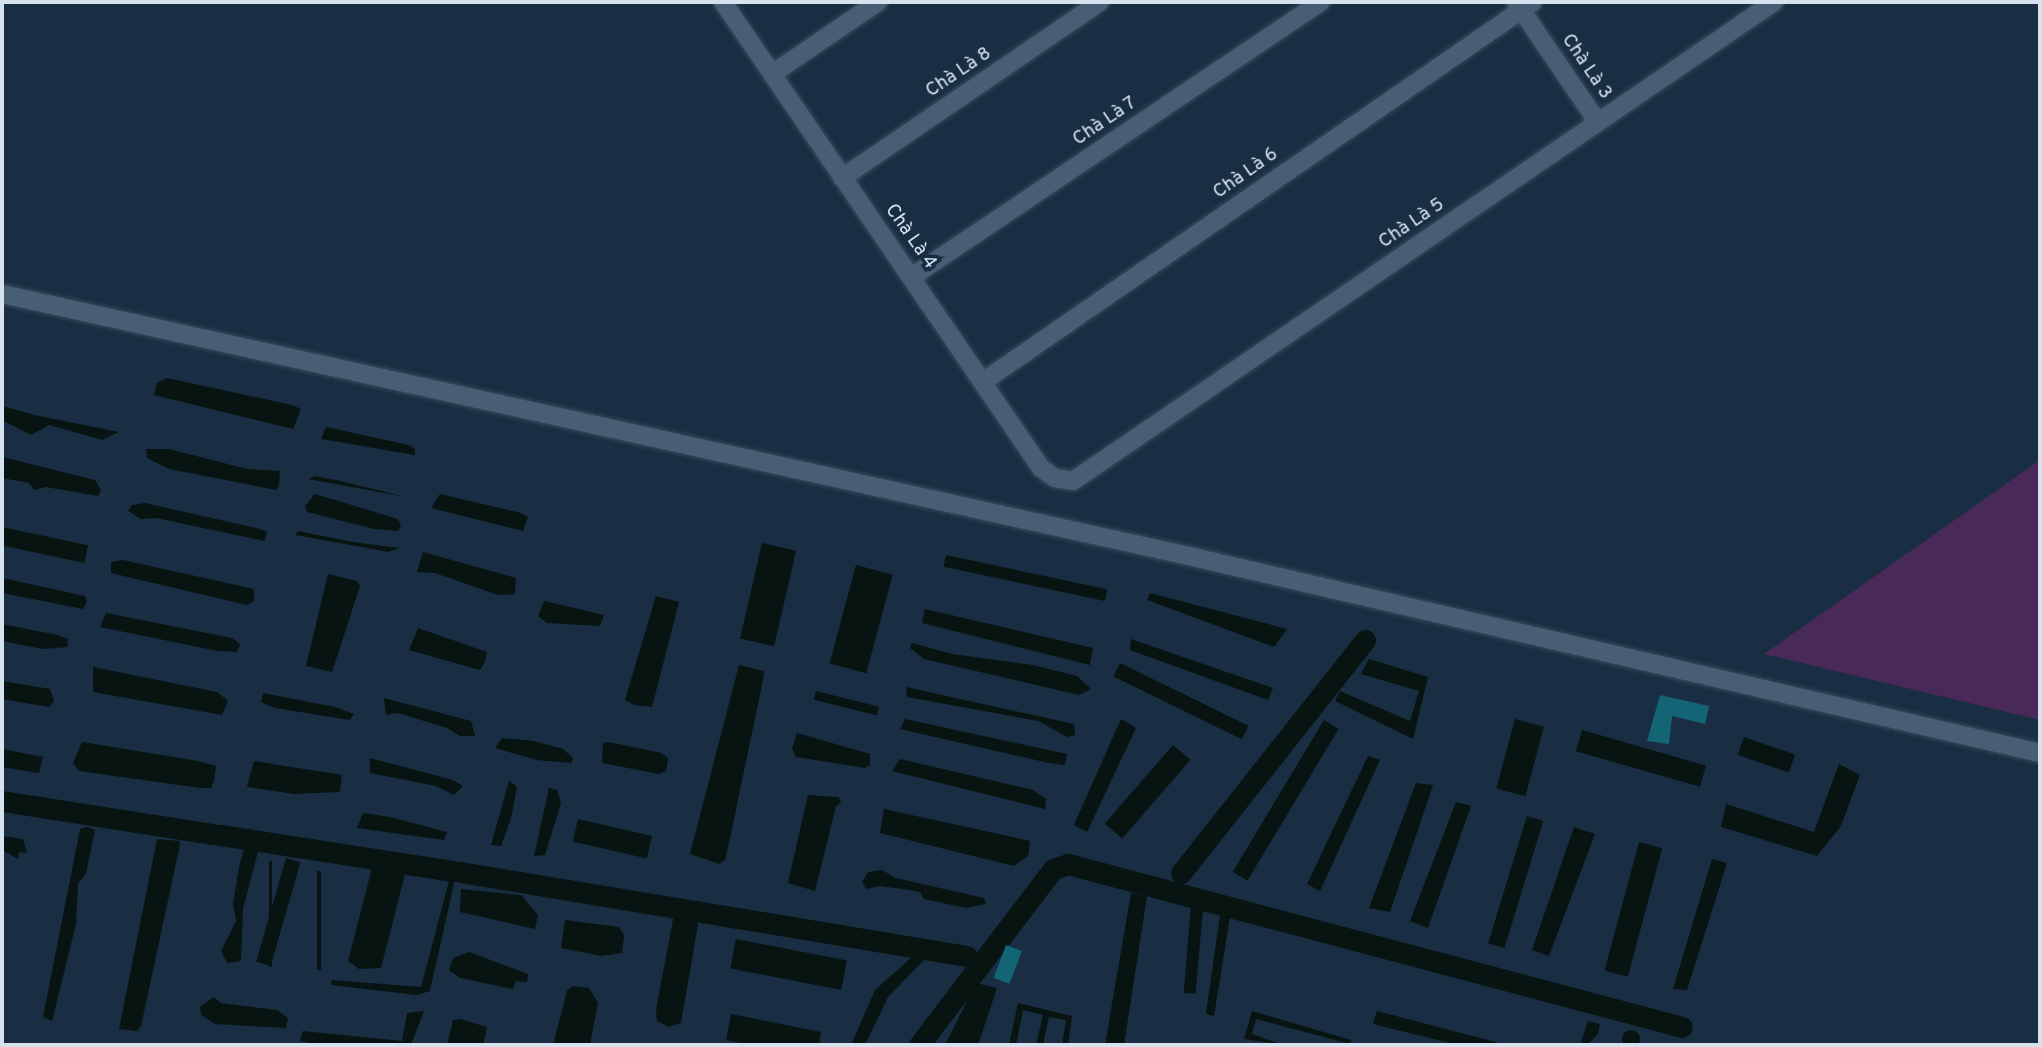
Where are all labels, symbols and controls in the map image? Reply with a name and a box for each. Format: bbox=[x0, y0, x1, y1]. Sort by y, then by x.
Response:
street label: Chà Là 3 bbox=[1556, 30, 1616, 104]
street label: Chà Là 8 bbox=[922, 43, 996, 103]
street label: Chà Là 7 bbox=[1069, 92, 1141, 152]
street label: Chà Là 6 bbox=[1209, 143, 1283, 205]
street label: Chà Là 5 bbox=[1375, 194, 1449, 254]
street label: Chà Là 4 bbox=[879, 200, 941, 274]

